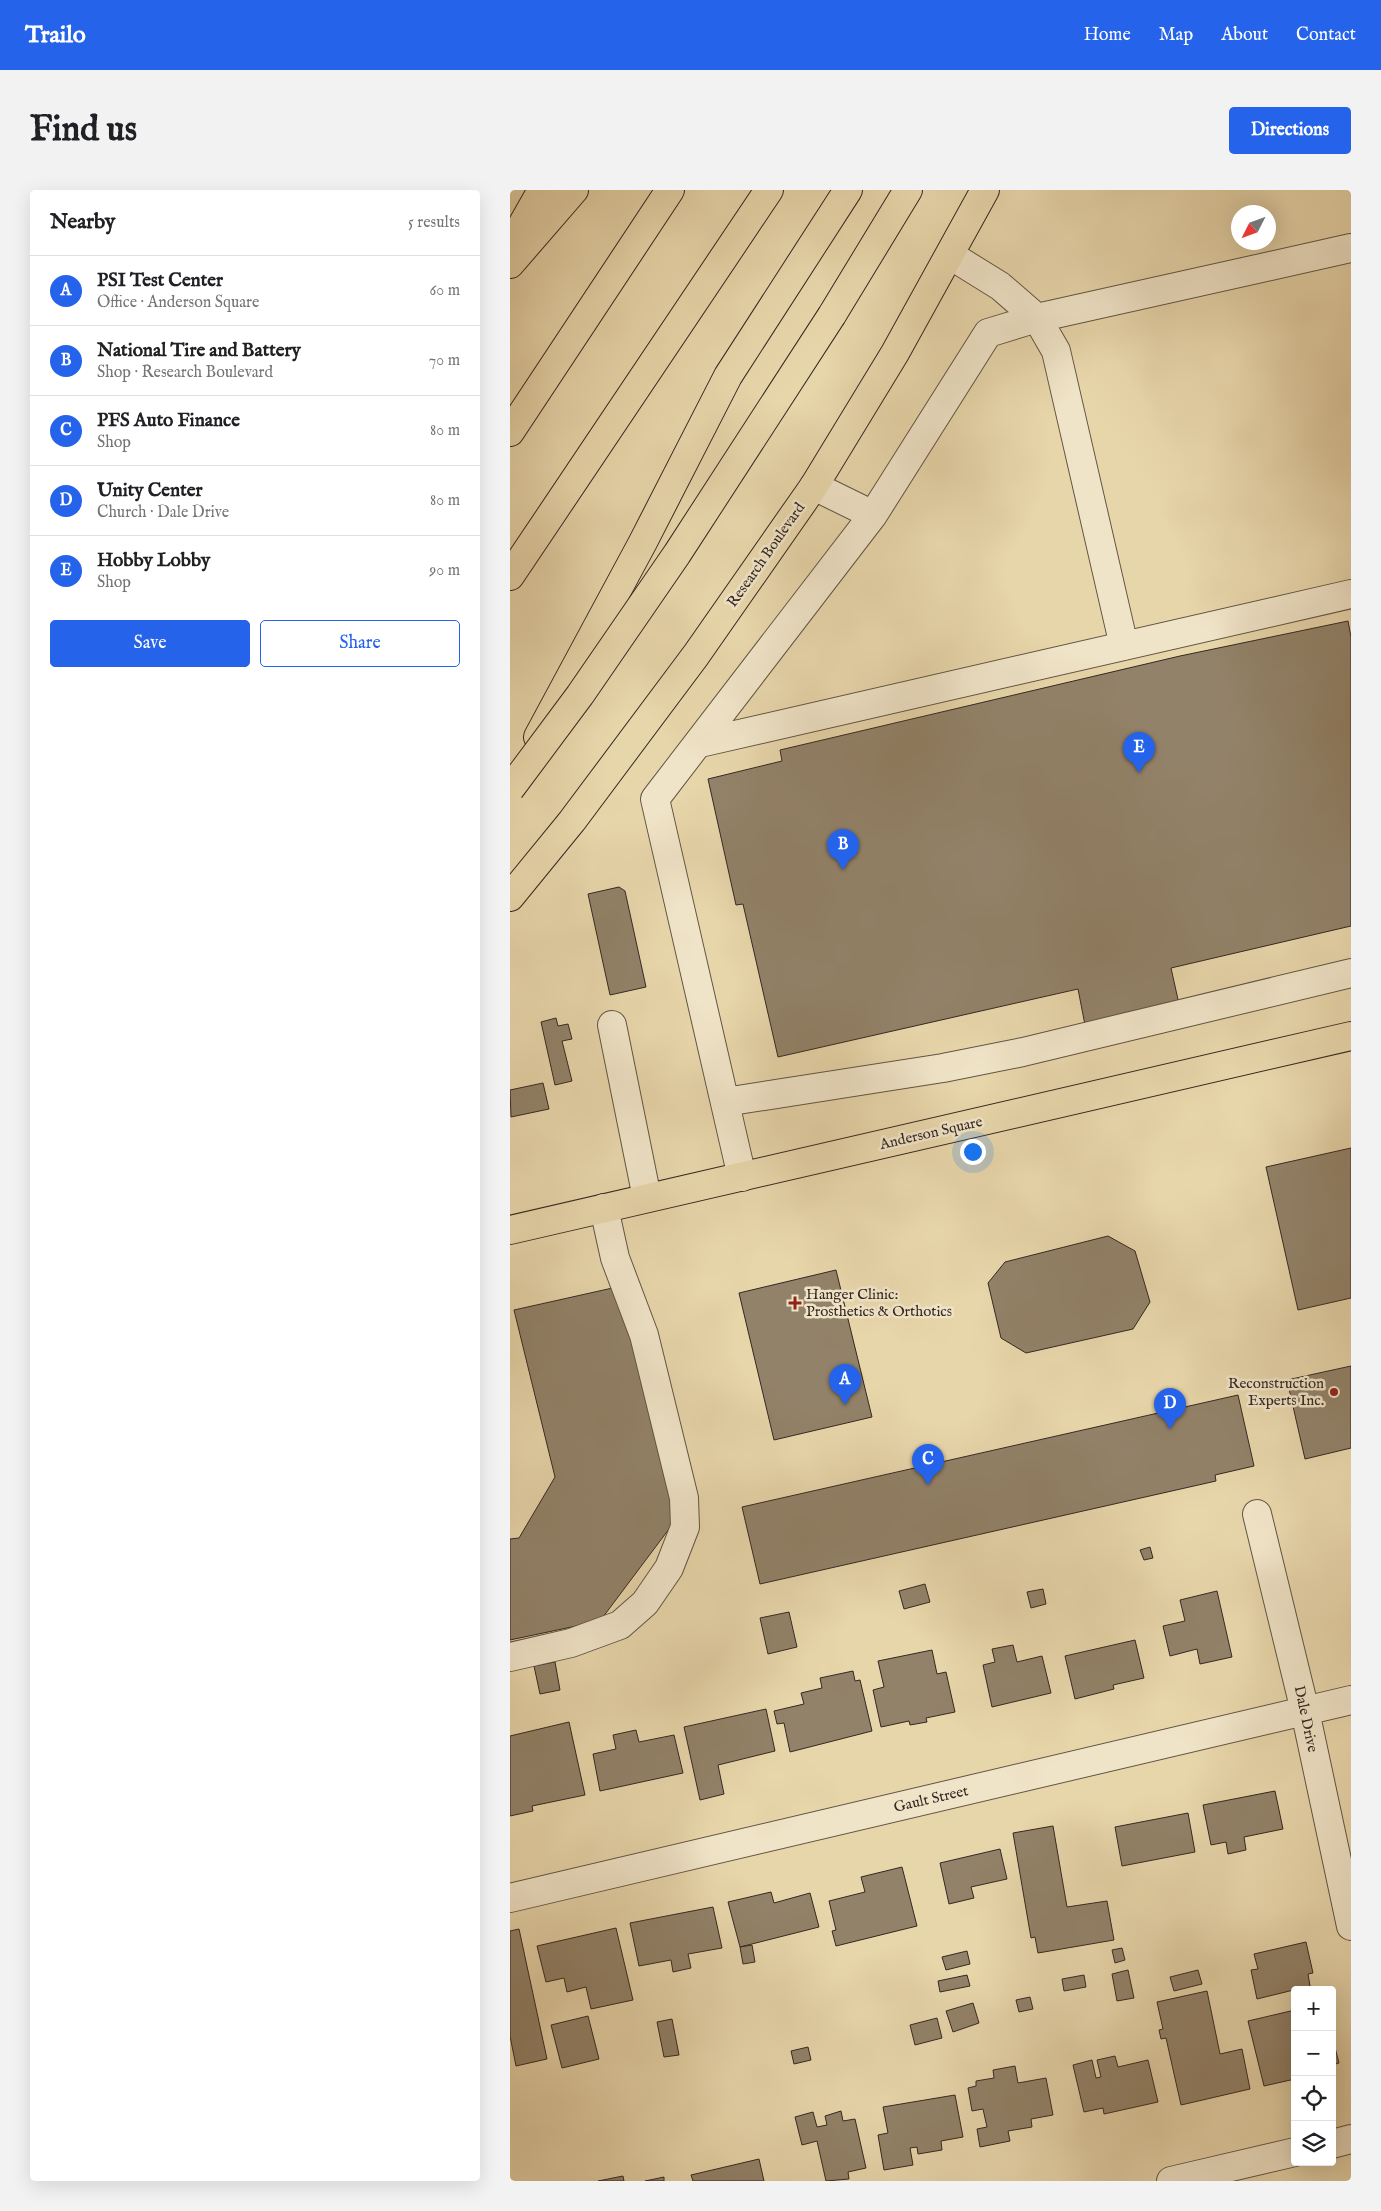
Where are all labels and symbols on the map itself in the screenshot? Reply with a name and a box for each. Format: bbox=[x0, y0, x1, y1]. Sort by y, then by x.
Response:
north arrow bbox=[1231, 205, 1276, 250]
street label: Research Boulevard bbox=[723, 498, 810, 611]
pin: E bbox=[1123, 732, 1155, 773]
pin: B bbox=[827, 829, 859, 870]
street label: Anderson Square bbox=[877, 1112, 984, 1154]
your location bbox=[960, 1139, 986, 1165]
place label: Hanger Clinic: Prosthetics & Orthotics bbox=[806, 1285, 952, 1321]
marker: Hanger Clinic: Prosthetics & Orthotics bbox=[788, 1296, 802, 1310]
pin: A bbox=[829, 1364, 861, 1405]
place label: Reconstruction Experts Inc. bbox=[1228, 1374, 1324, 1410]
marker: Reconstruction Experts Inc. bbox=[1328, 1386, 1340, 1398]
pin: D bbox=[1154, 1388, 1186, 1429]
pin: C bbox=[912, 1444, 944, 1485]
street label: Dale Drive bbox=[1290, 1684, 1322, 1754]
street label: Gault Street bbox=[892, 1781, 970, 1817]

